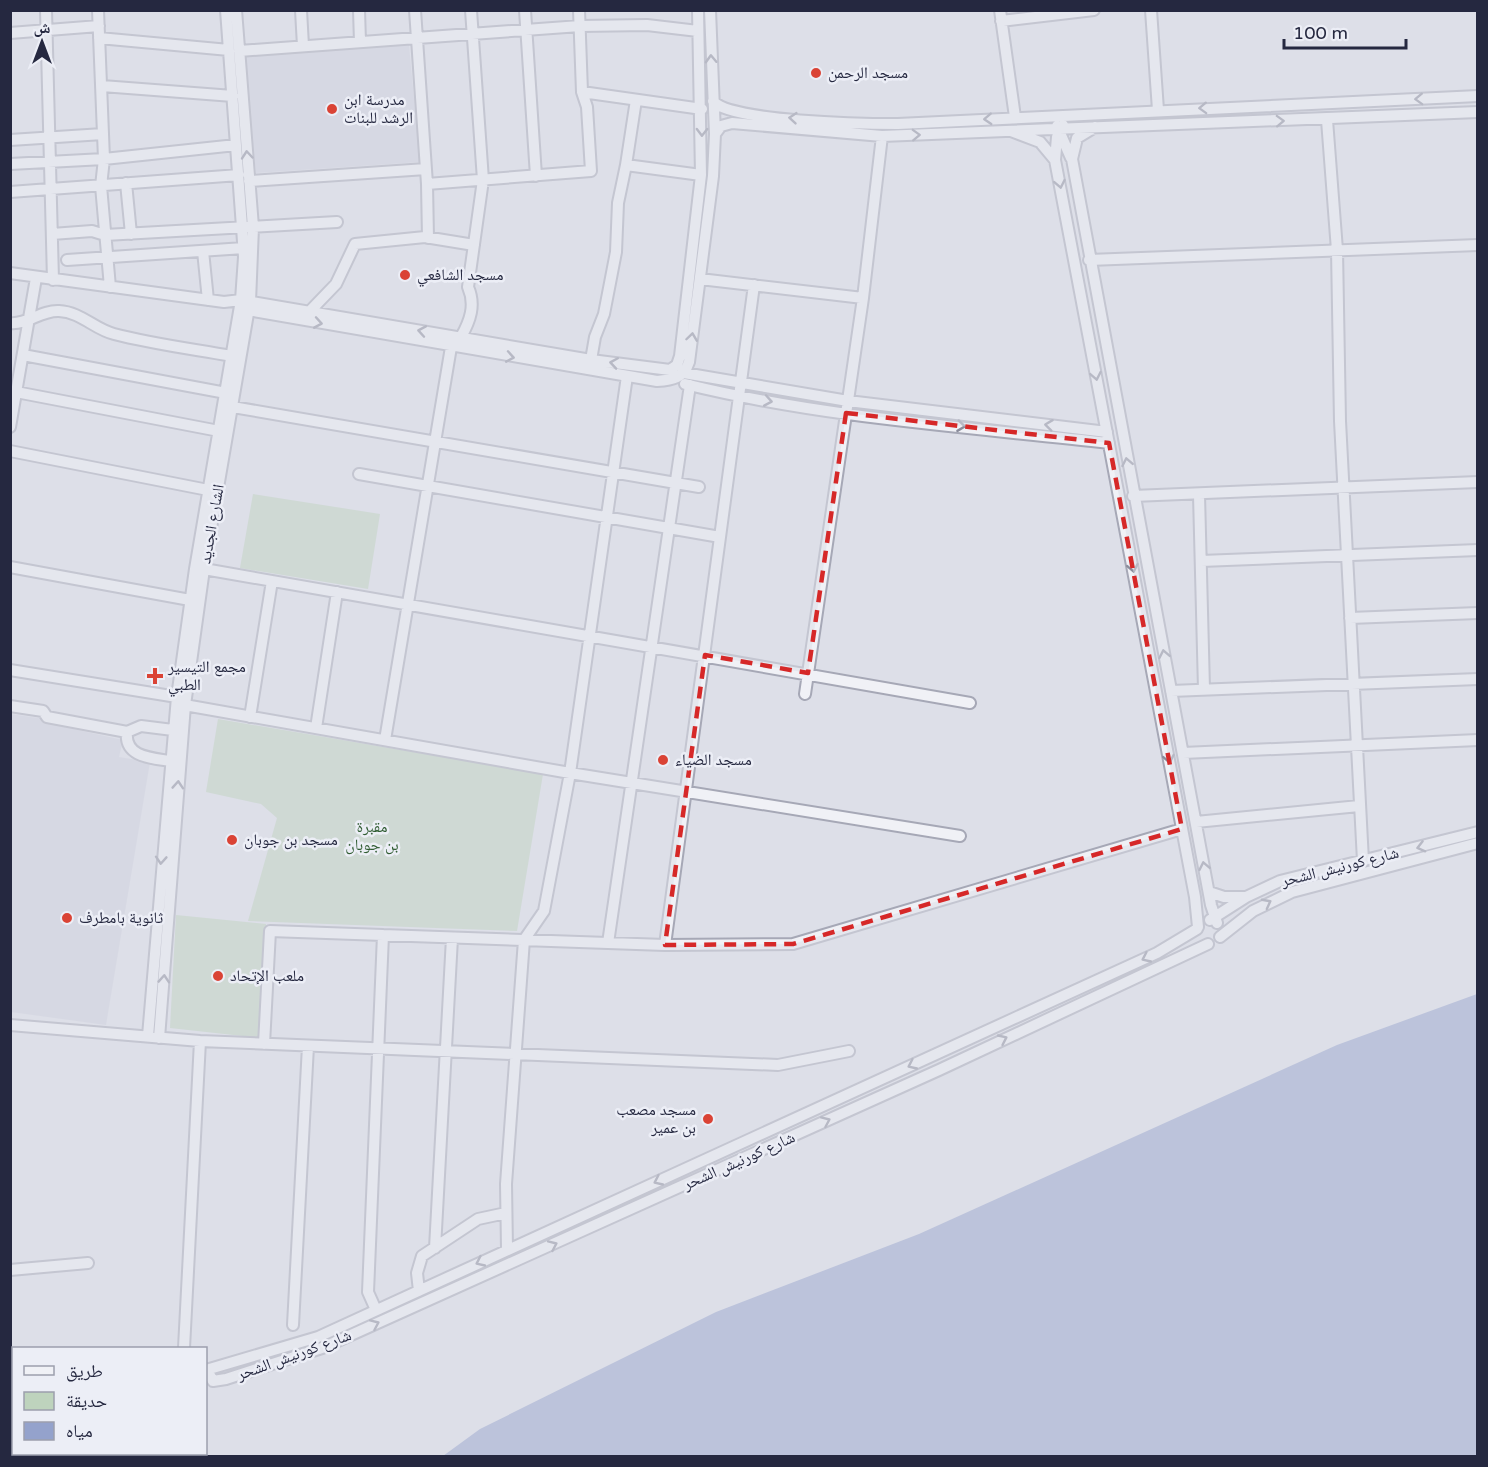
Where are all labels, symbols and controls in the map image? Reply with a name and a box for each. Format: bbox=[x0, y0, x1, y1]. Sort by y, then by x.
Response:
north arrow bbox=[12, 12, 72, 72]
scale bar bbox=[1284, 12, 1406, 50]
text: ش bbox=[34, 18, 51, 38]
text: 100 m bbox=[1293, 22, 1348, 44]
one-way arrow bbox=[705, 54, 718, 63]
place label: مسجد الرحمن bbox=[828, 63, 908, 83]
marker: مسجد الرحمن bbox=[809, 66, 823, 80]
place label: مدرسة ابن الرشد للبنات bbox=[344, 90, 413, 128]
one-way arrow bbox=[1415, 92, 1424, 105]
marker: مدرسة ابن الرشد للبنات bbox=[325, 102, 339, 116]
one-way arrow bbox=[1199, 102, 1208, 115]
one-way arrow bbox=[788, 112, 797, 125]
one-way arrow bbox=[983, 112, 992, 125]
one-way arrow bbox=[1275, 115, 1284, 128]
one-way arrow bbox=[696, 127, 708, 136]
one-way arrow bbox=[911, 128, 920, 141]
one-way arrow bbox=[241, 150, 254, 159]
one-way arrow bbox=[1053, 179, 1066, 189]
place label: مسجد الشافعي bbox=[417, 265, 504, 287]
marker: مسجد الشافعي bbox=[398, 268, 412, 282]
one-way arrow bbox=[313, 316, 323, 329]
one-way arrow bbox=[417, 325, 426, 337]
one-way arrow bbox=[686, 332, 698, 341]
one-way arrow bbox=[505, 350, 515, 362]
one-way arrow bbox=[609, 357, 619, 370]
one-way arrow bbox=[1089, 371, 1102, 381]
one-way arrow bbox=[763, 394, 773, 406]
one-way arrow bbox=[957, 419, 966, 432]
one-way arrow bbox=[1044, 419, 1053, 432]
one-way arrow bbox=[1121, 458, 1134, 468]
street label: الشارع الجديد bbox=[195, 483, 229, 565]
one-way arrow bbox=[1126, 562, 1139, 572]
one-way arrow bbox=[1158, 649, 1171, 659]
place label: مجمع التيسير الطبي bbox=[167, 657, 246, 697]
marker: مجمع التيسير الطبي bbox=[146, 667, 164, 685]
place label: مسجد الضياء bbox=[675, 750, 752, 770]
marker: مسجد الضياء bbox=[656, 753, 670, 767]
one-way arrow bbox=[1162, 754, 1175, 764]
one-way arrow bbox=[171, 780, 184, 789]
park label: مقبرة بن جوبان bbox=[345, 817, 399, 855]
place label: مسجد بن جوبان bbox=[244, 830, 338, 850]
marker: مسجد بن جوبان bbox=[225, 833, 239, 847]
one-way arrow bbox=[1416, 840, 1426, 853]
street label: شارع كورنيش الشحر bbox=[1278, 843, 1401, 892]
one-way arrow bbox=[155, 856, 168, 865]
one-way arrow bbox=[1198, 861, 1211, 871]
one-way arrow bbox=[1261, 899, 1272, 910]
place label: ثانوية بامطرف bbox=[79, 908, 164, 928]
marker: ثانوية بامطرف bbox=[60, 911, 74, 925]
one-way arrow bbox=[1142, 950, 1153, 962]
place label: ملعب الإتحاد bbox=[230, 966, 304, 986]
marker: ملعب الإتحاد bbox=[211, 969, 225, 983]
one-way arrow bbox=[157, 975, 170, 984]
one-way arrow bbox=[997, 1035, 1008, 1047]
one-way arrow bbox=[907, 1058, 918, 1070]
place label: مسجد مصعب بن عمير bbox=[616, 1100, 696, 1138]
marker: مسجد مصعب بن عمير bbox=[701, 1112, 715, 1126]
one-way arrow bbox=[820, 1116, 831, 1128]
street label: شارع كورنيش الشحر bbox=[679, 1127, 798, 1195]
one-way arrow bbox=[653, 1174, 664, 1186]
one-way arrow bbox=[546, 1240, 557, 1252]
one-way arrow bbox=[476, 1254, 487, 1266]
one-way arrow bbox=[368, 1320, 379, 1332]
street label: شارع كورنيش الشحر bbox=[233, 1325, 354, 1385]
legend bbox=[12, 1347, 207, 1455]
text: طريق bbox=[66, 1360, 103, 1382]
text: حديقة bbox=[66, 1390, 107, 1412]
text: مياه bbox=[66, 1420, 93, 1442]

